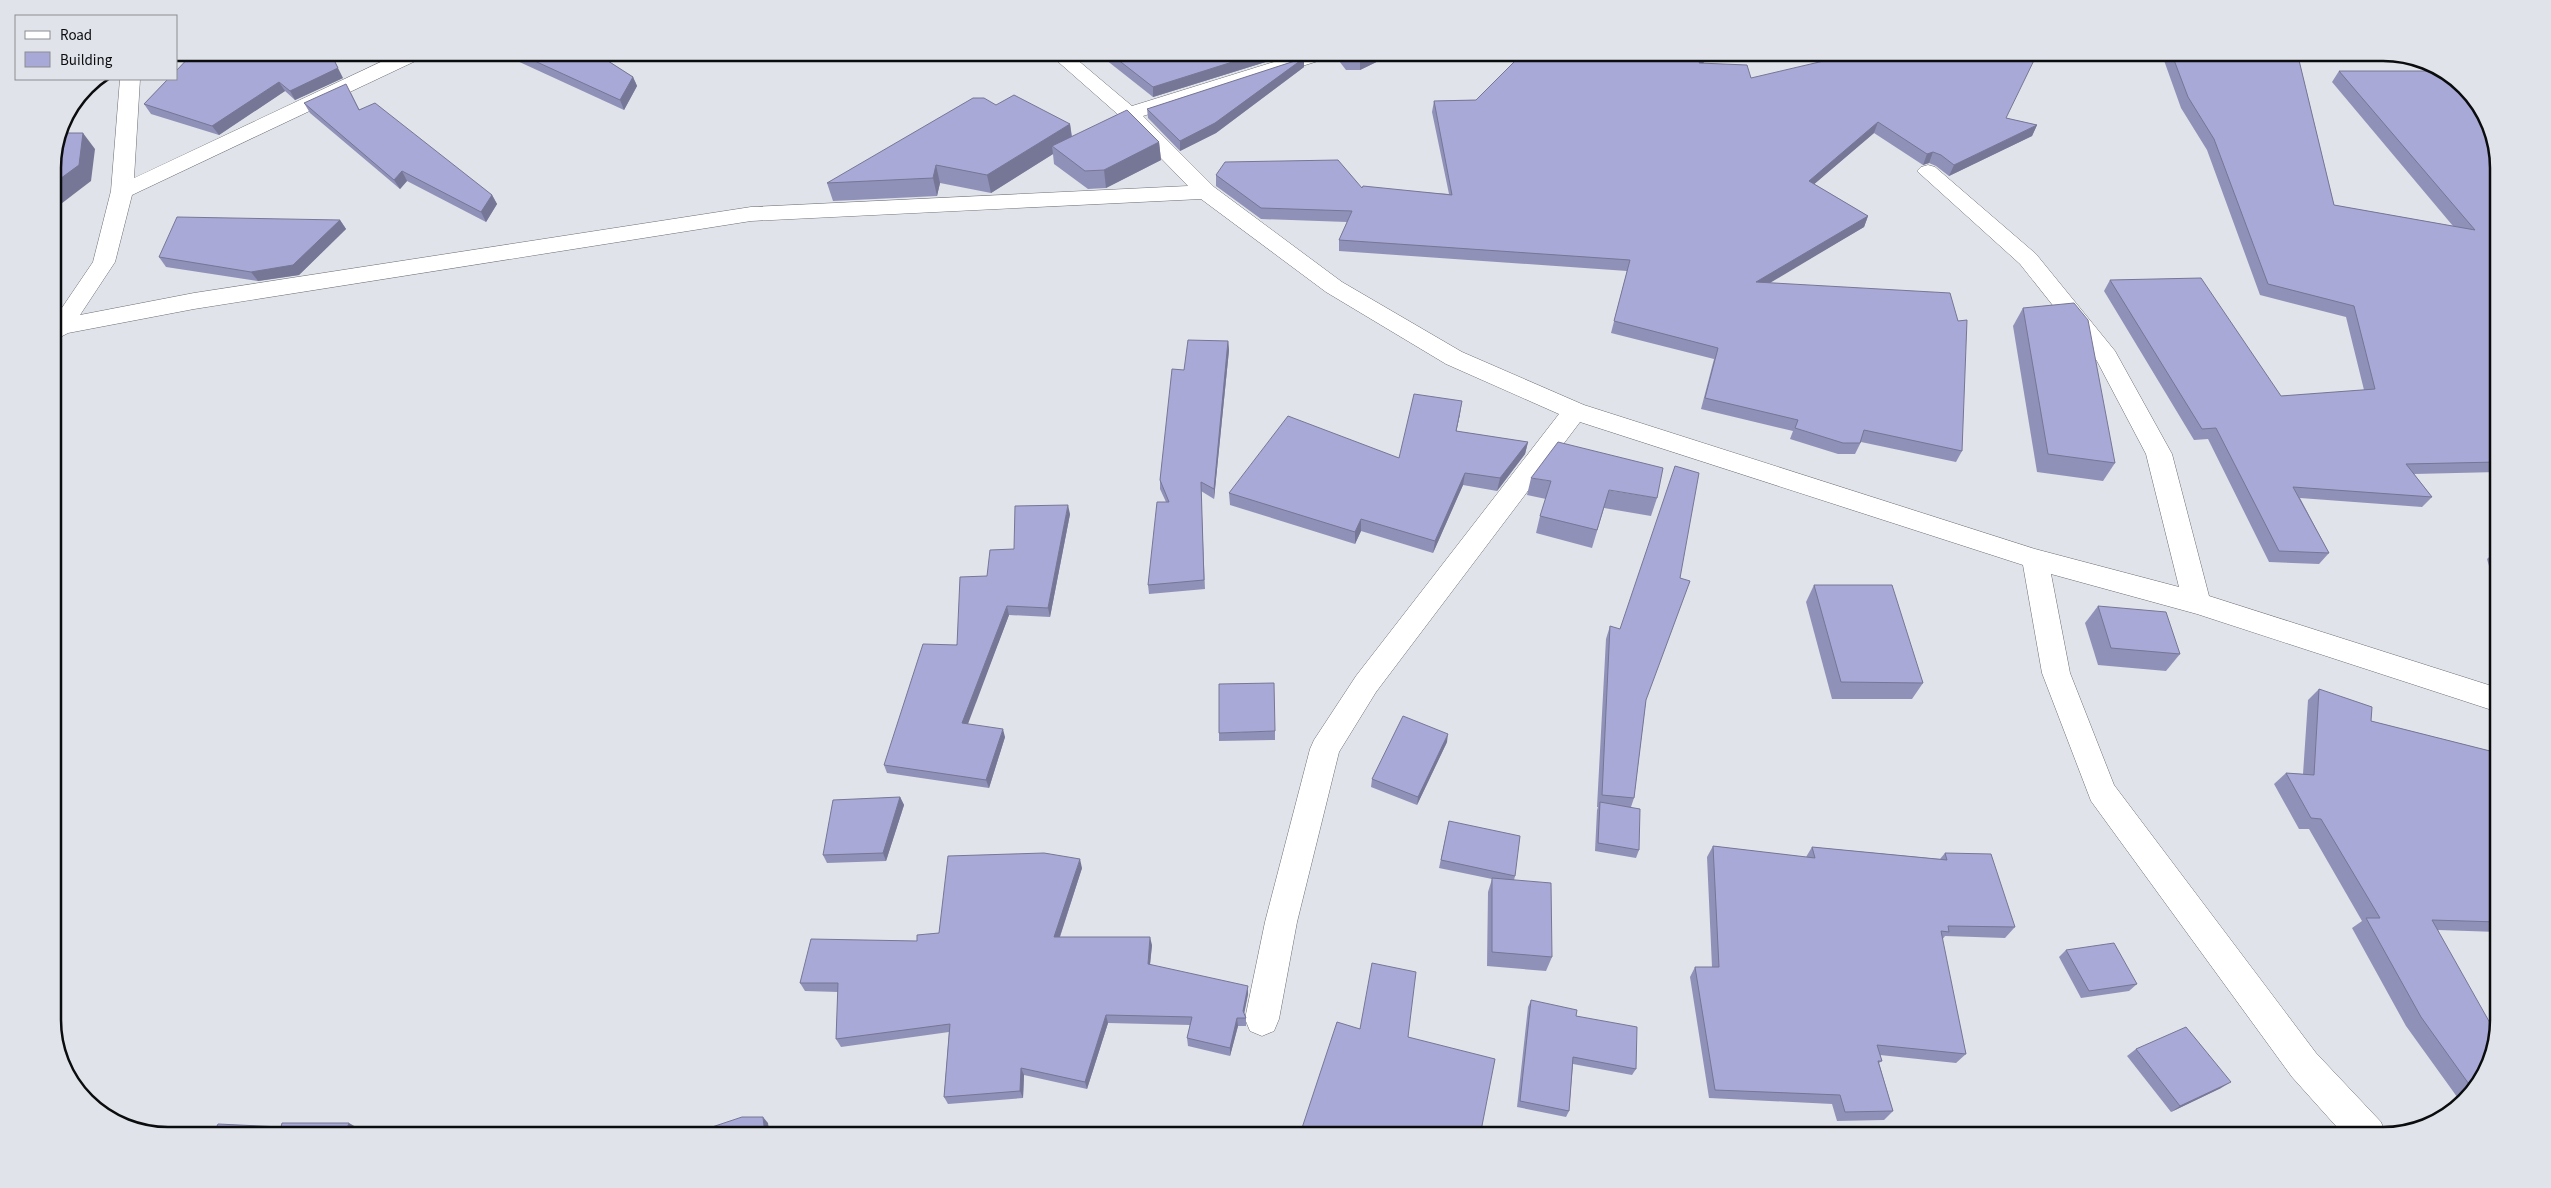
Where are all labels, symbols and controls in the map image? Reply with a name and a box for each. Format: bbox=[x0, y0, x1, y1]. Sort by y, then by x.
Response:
legend bbox=[15, 15, 178, 80]
text: Road bbox=[60, 25, 92, 46]
text: Building bbox=[60, 50, 113, 71]

